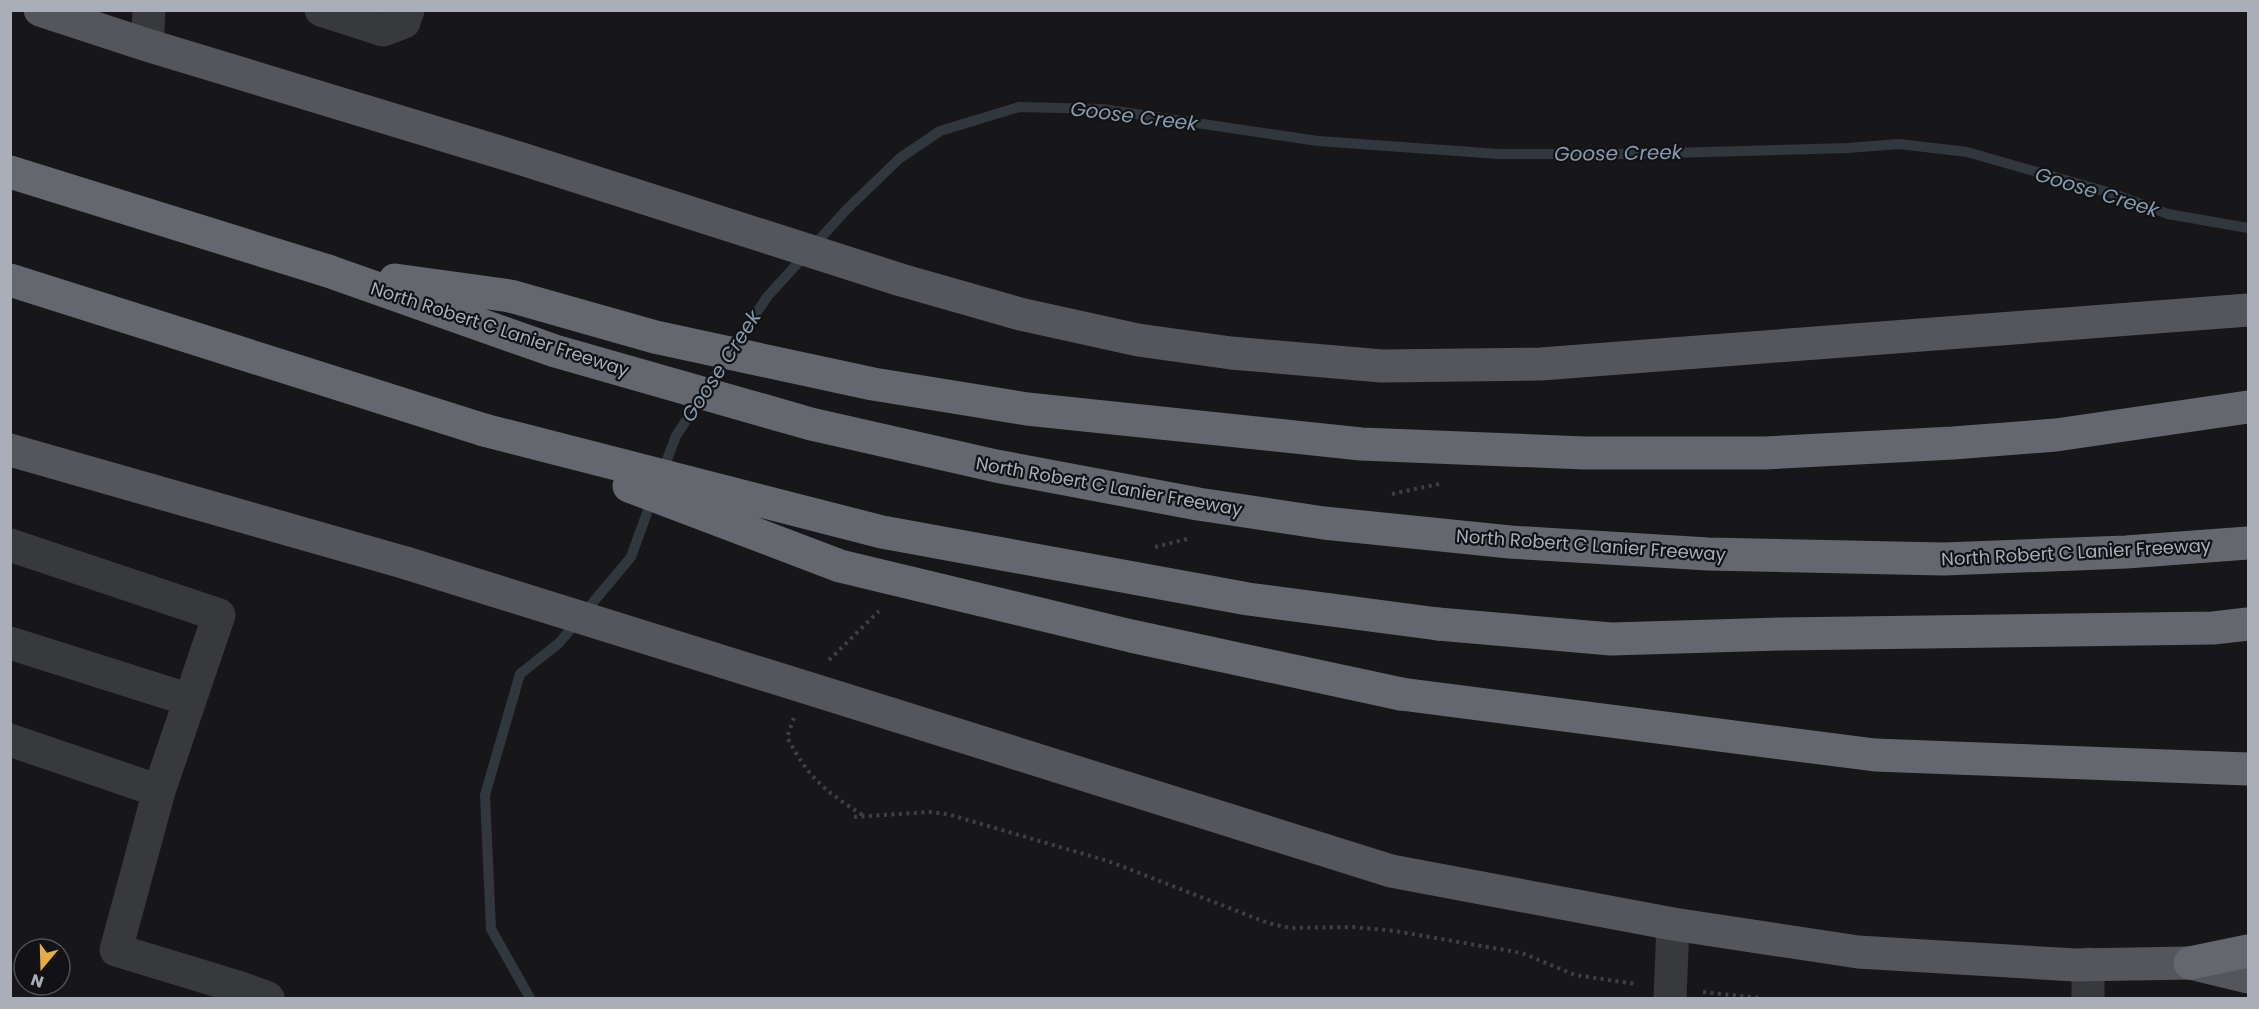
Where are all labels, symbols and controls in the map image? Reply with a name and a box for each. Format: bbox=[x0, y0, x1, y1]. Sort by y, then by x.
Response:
water label: Goose Creek bbox=[1069, 94, 1201, 138]
water label: Goose Creek bbox=[1554, 138, 1684, 168]
water label: Goose Creek bbox=[2032, 160, 2164, 225]
street label: North Robert C Lanier Freeway bbox=[368, 275, 632, 383]
water label: Goose Creek bbox=[674, 303, 769, 427]
street label: North Robert C Lanier Freeway bbox=[974, 450, 1244, 522]
street label: North Robert C Lanier Freeway bbox=[1455, 523, 1727, 567]
street label: North Robert C Lanier Freeway bbox=[1940, 532, 2212, 572]
north arrow bbox=[12, 937, 72, 997]
text: N bbox=[28, 968, 47, 994]

